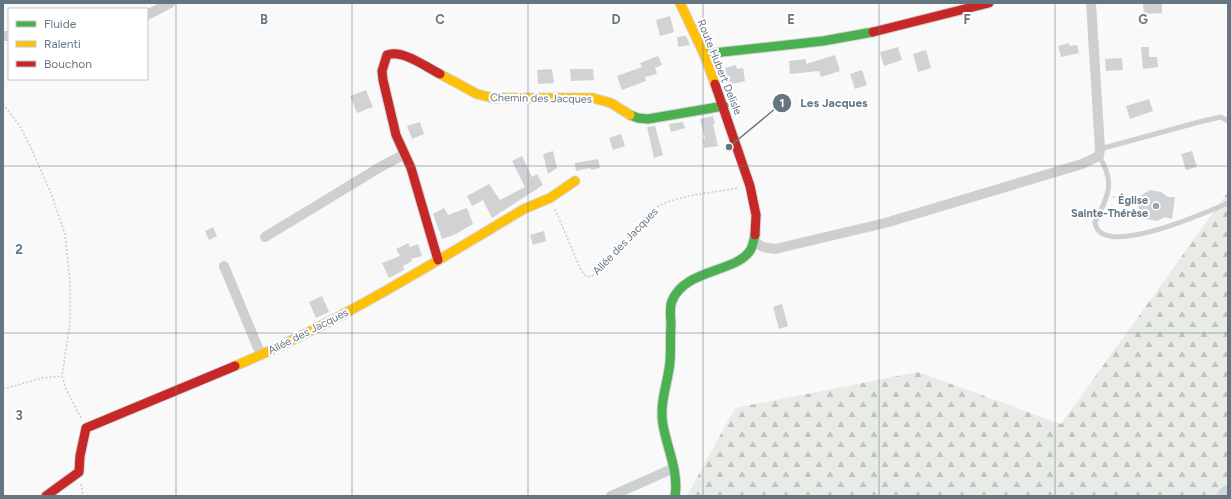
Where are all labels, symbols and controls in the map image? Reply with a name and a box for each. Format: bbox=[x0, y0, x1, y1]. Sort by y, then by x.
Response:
legend bbox=[8, 8, 148, 80]
text: B bbox=[260, 12, 268, 27]
text: C bbox=[435, 12, 445, 27]
text: D bbox=[611, 12, 621, 27]
text: E bbox=[787, 12, 795, 27]
text: F bbox=[963, 12, 971, 27]
text: G bbox=[1138, 12, 1148, 27]
text: Fluide bbox=[44, 17, 77, 31]
street label: Route Hubert Delisle bbox=[694, 18, 745, 117]
text: Ralenti bbox=[44, 37, 81, 51]
text: Bouchon bbox=[44, 57, 92, 71]
street label: Chemin des Jacques bbox=[490, 91, 592, 106]
callout: Les Jacques bbox=[772, 91, 876, 115]
text: 1 bbox=[779, 96, 785, 110]
text: Les Jacques bbox=[800, 96, 868, 110]
place label: Église Sainte-Thérèse bbox=[1071, 193, 1148, 220]
marker: Église Sainte-Thérèse bbox=[1151, 201, 1161, 211]
street label: Allée des Jacques bbox=[590, 205, 661, 278]
text: 2 bbox=[15, 242, 23, 257]
street label: Allée des Jacques bbox=[266, 306, 350, 357]
text: 3 bbox=[15, 408, 23, 423]

